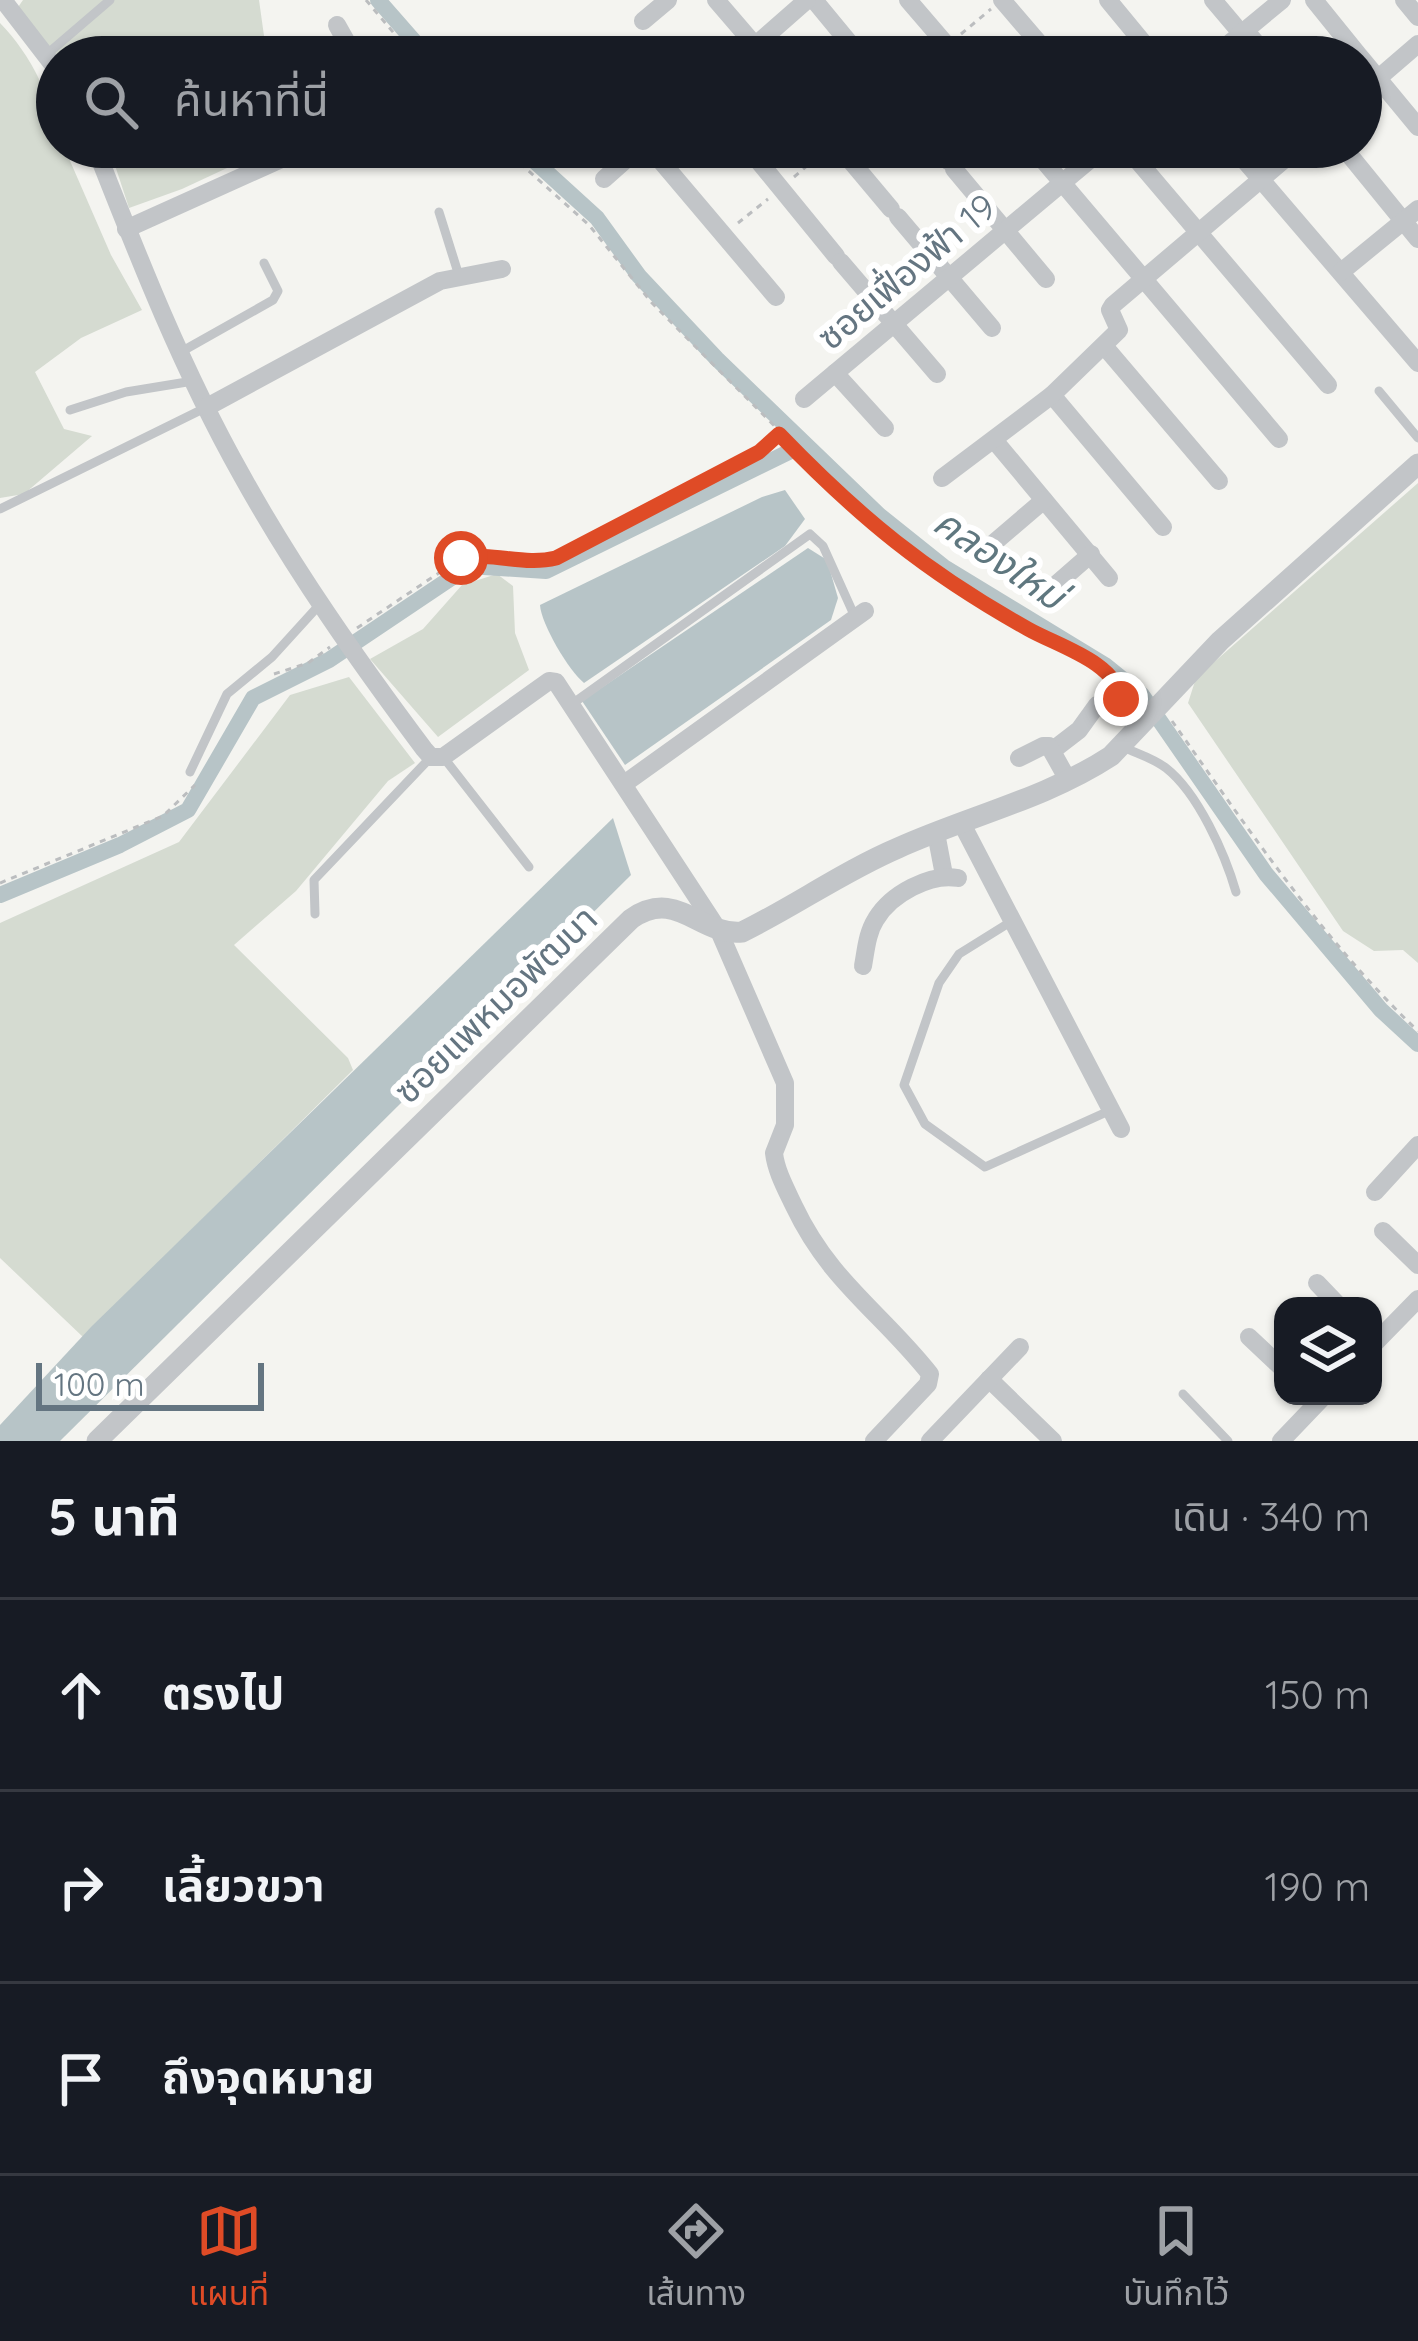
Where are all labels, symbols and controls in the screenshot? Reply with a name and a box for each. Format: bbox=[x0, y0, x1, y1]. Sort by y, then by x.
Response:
search box bbox=[36, 36, 1382, 168]
icon: search bbox=[78, 69, 144, 135]
text: ค้นหาที่นี่ bbox=[174, 71, 329, 127]
street label: ซอยเฟื่องฟ้า 19 bbox=[807, 183, 1004, 359]
water label: คลองใหม่ bbox=[925, 496, 1079, 623]
route start bbox=[434, 531, 488, 585]
route end bbox=[1094, 672, 1148, 726]
street label: ซอยแพหมอพัฒนา bbox=[384, 896, 606, 1112]
map controls bbox=[1274, 1297, 1382, 1405]
button: layers bbox=[1274, 1297, 1382, 1405]
scale bar bbox=[36, 1357, 264, 1410]
text: 100 m bbox=[54, 1363, 145, 1404]
text: 5 นาที bbox=[48, 1484, 180, 1548]
text: เดิน · 340 m bbox=[1172, 1492, 1370, 1541]
icon: ahead bbox=[48, 1662, 114, 1728]
text: ตรงไป bbox=[162, 1664, 284, 1720]
text: 150 m bbox=[1265, 1670, 1370, 1719]
icon: right bbox=[48, 1854, 114, 1920]
text: เลี้ยวขวา bbox=[162, 1856, 325, 1912]
text: 190 m bbox=[1264, 1862, 1370, 1911]
icon: arrive bbox=[48, 2046, 114, 2112]
text: ถึงจุดหมาย bbox=[162, 2048, 374, 2104]
tab: แผนที่ bbox=[189, 2198, 269, 2320]
tab: เส้นทาง bbox=[646, 2198, 746, 2320]
tab: บันทึกไว้ bbox=[1123, 2198, 1229, 2320]

